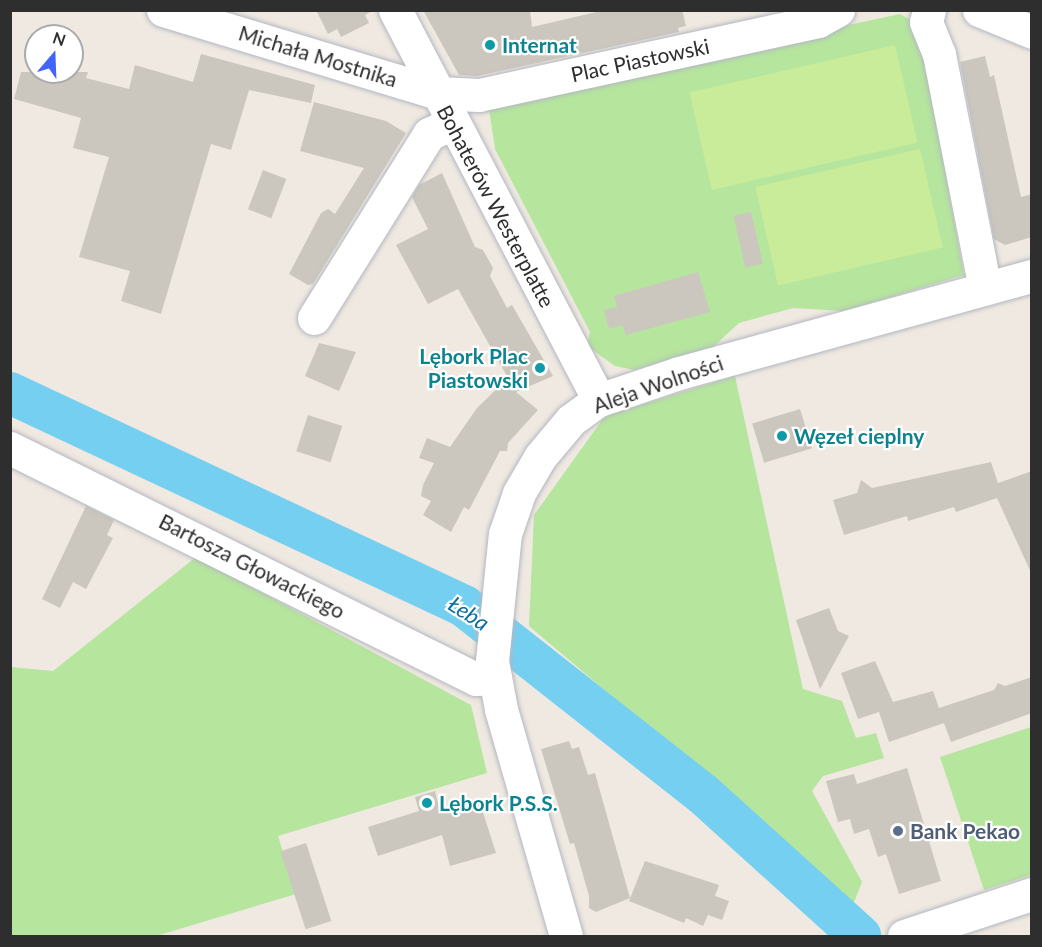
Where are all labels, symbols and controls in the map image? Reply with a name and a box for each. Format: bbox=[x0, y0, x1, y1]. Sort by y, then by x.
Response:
street label: Michała Mostnika bbox=[236, 20, 400, 92]
north arrow bbox=[24, 24, 84, 84]
text: N bbox=[50, 27, 68, 49]
place label: Internat bbox=[502, 32, 577, 58]
street label: Plac Piastowski bbox=[568, 33, 712, 87]
marker: Internat bbox=[483, 38, 497, 52]
street label: Bohaterów Westerplatte bbox=[432, 100, 560, 312]
place label: Lębork Plac Piastowski bbox=[419, 343, 528, 393]
street label: Aleja Wolności bbox=[589, 350, 727, 418]
marker: Lębork Plac Piastowski bbox=[533, 361, 547, 375]
place label: Węzeł cieplny bbox=[794, 423, 925, 449]
marker: Węzeł cieplny bbox=[775, 429, 789, 443]
street label: Bartosza Głowackiego bbox=[155, 508, 349, 624]
water label: Łeba bbox=[444, 590, 494, 636]
place label: Lębork P.S.S. bbox=[439, 790, 558, 816]
marker: Lębork P.S.S. bbox=[420, 796, 434, 810]
place label: Bank Pekao bbox=[910, 818, 1020, 844]
marker: Bank Pekao bbox=[891, 824, 905, 838]

